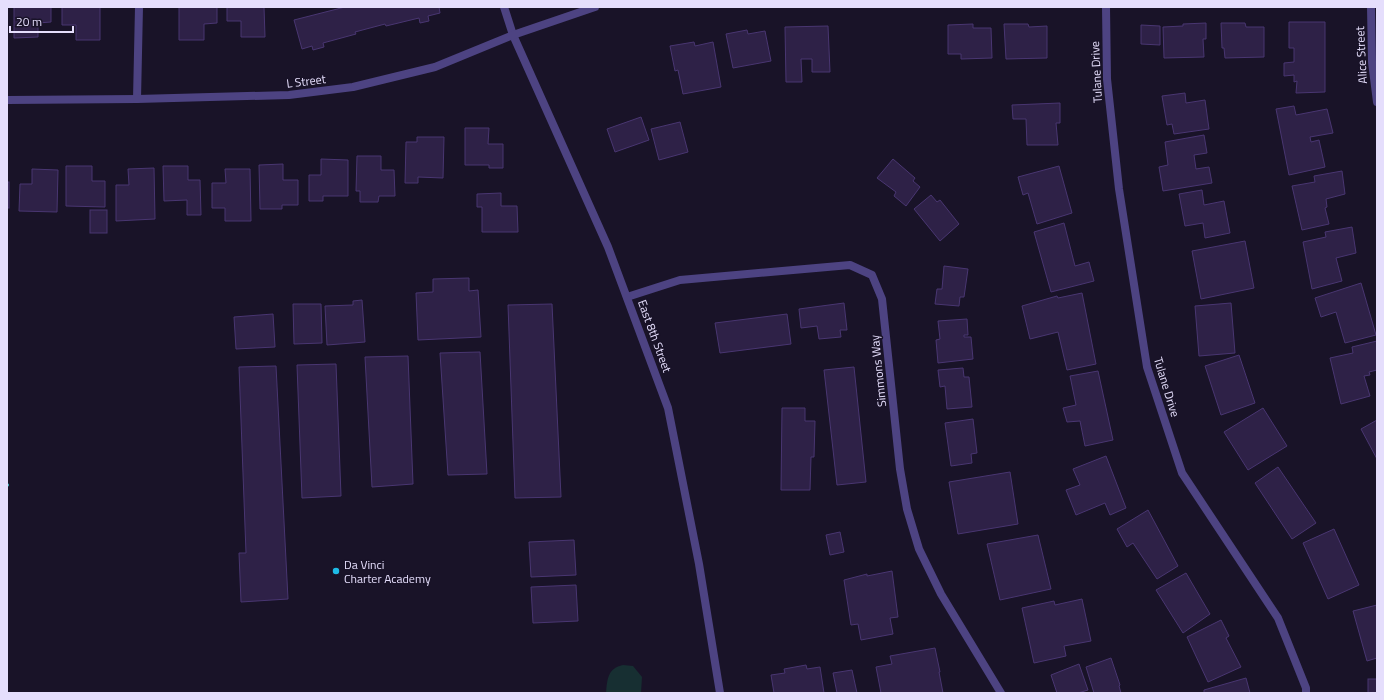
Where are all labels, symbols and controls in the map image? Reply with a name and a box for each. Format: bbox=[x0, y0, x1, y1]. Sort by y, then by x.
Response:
scale bar bbox=[10, 8, 73, 34]
text: 20 m bbox=[16, 12, 42, 31]
street label: Alice Street bbox=[1350, 25, 1372, 84]
street label: Tulane Drive bbox=[1085, 41, 1107, 103]
street label: L Street bbox=[285, 69, 327, 93]
street label: East 8th Street bbox=[633, 297, 677, 376]
street label: Simmons Way bbox=[865, 334, 891, 408]
street label: Tulane Drive bbox=[1149, 355, 1185, 419]
place label: Da Vinci Charter Academy bbox=[344, 555, 431, 588]
marker: Da Vinci Charter Academy bbox=[331, 566, 341, 576]

